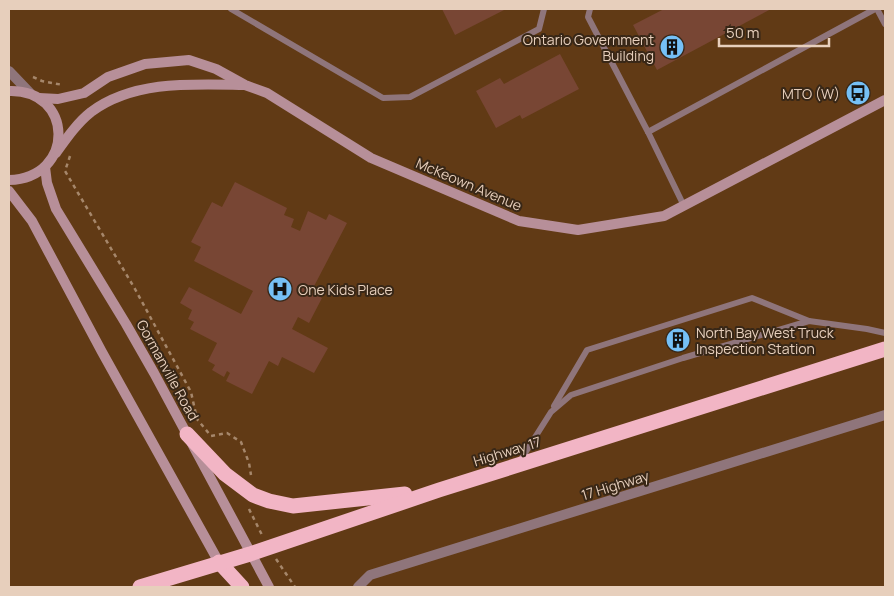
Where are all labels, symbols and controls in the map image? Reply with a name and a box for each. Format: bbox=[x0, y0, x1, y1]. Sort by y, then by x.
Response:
scale bar bbox=[719, 15, 829, 47]
text: 50 m bbox=[726, 22, 760, 43]
place label: Ontario Government Building bbox=[523, 30, 654, 65]
building icon: Ontario Government Building bbox=[659, 34, 685, 60]
bus stop icon: MTO (W) bbox=[845, 80, 871, 106]
place label: MTO (W) bbox=[782, 84, 840, 103]
street label: McKeown Avenue bbox=[413, 153, 525, 215]
hospital icon: One Kids Place bbox=[267, 276, 293, 302]
place label: One Kids Place bbox=[298, 280, 393, 299]
street label: Gormanville Road bbox=[132, 316, 204, 424]
place label: North Bay West Truck Inspection Station bbox=[696, 323, 835, 358]
building icon: North Bay West Truck Inspection Station bbox=[665, 327, 691, 353]
street label: Highway 17 bbox=[471, 432, 543, 470]
street label: 17 Highway bbox=[579, 466, 652, 504]

